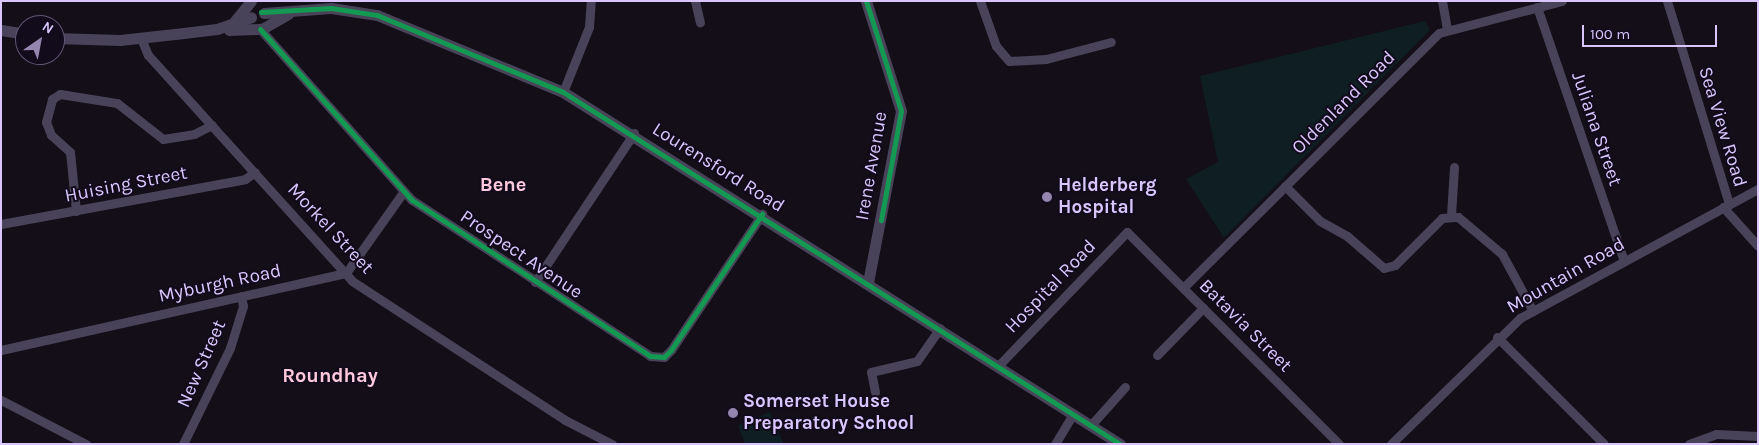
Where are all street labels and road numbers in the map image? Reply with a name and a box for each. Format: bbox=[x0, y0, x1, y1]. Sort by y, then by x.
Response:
street label: Oldenland Road bbox=[1288, 47, 1400, 159]
street label: Sea View Road bbox=[1693, 64, 1751, 190]
street label: Juliana Street bbox=[1566, 69, 1626, 189]
street label: Irene Avenue bbox=[851, 110, 893, 222]
street label: Lourensford Road bbox=[648, 118, 788, 218]
street label: Huising Street bbox=[63, 162, 189, 208]
street label: Morkel Street bbox=[282, 179, 378, 279]
street label: Prospect Avenue bbox=[456, 206, 586, 304]
street label: Mountain Road bbox=[1503, 233, 1629, 319]
street label: Hospital Road bbox=[1001, 236, 1101, 338]
street label: Myburgh Road bbox=[157, 260, 283, 308]
street label: Batavia Street bbox=[1194, 275, 1296, 377]
street label: New Street bbox=[173, 317, 231, 411]

